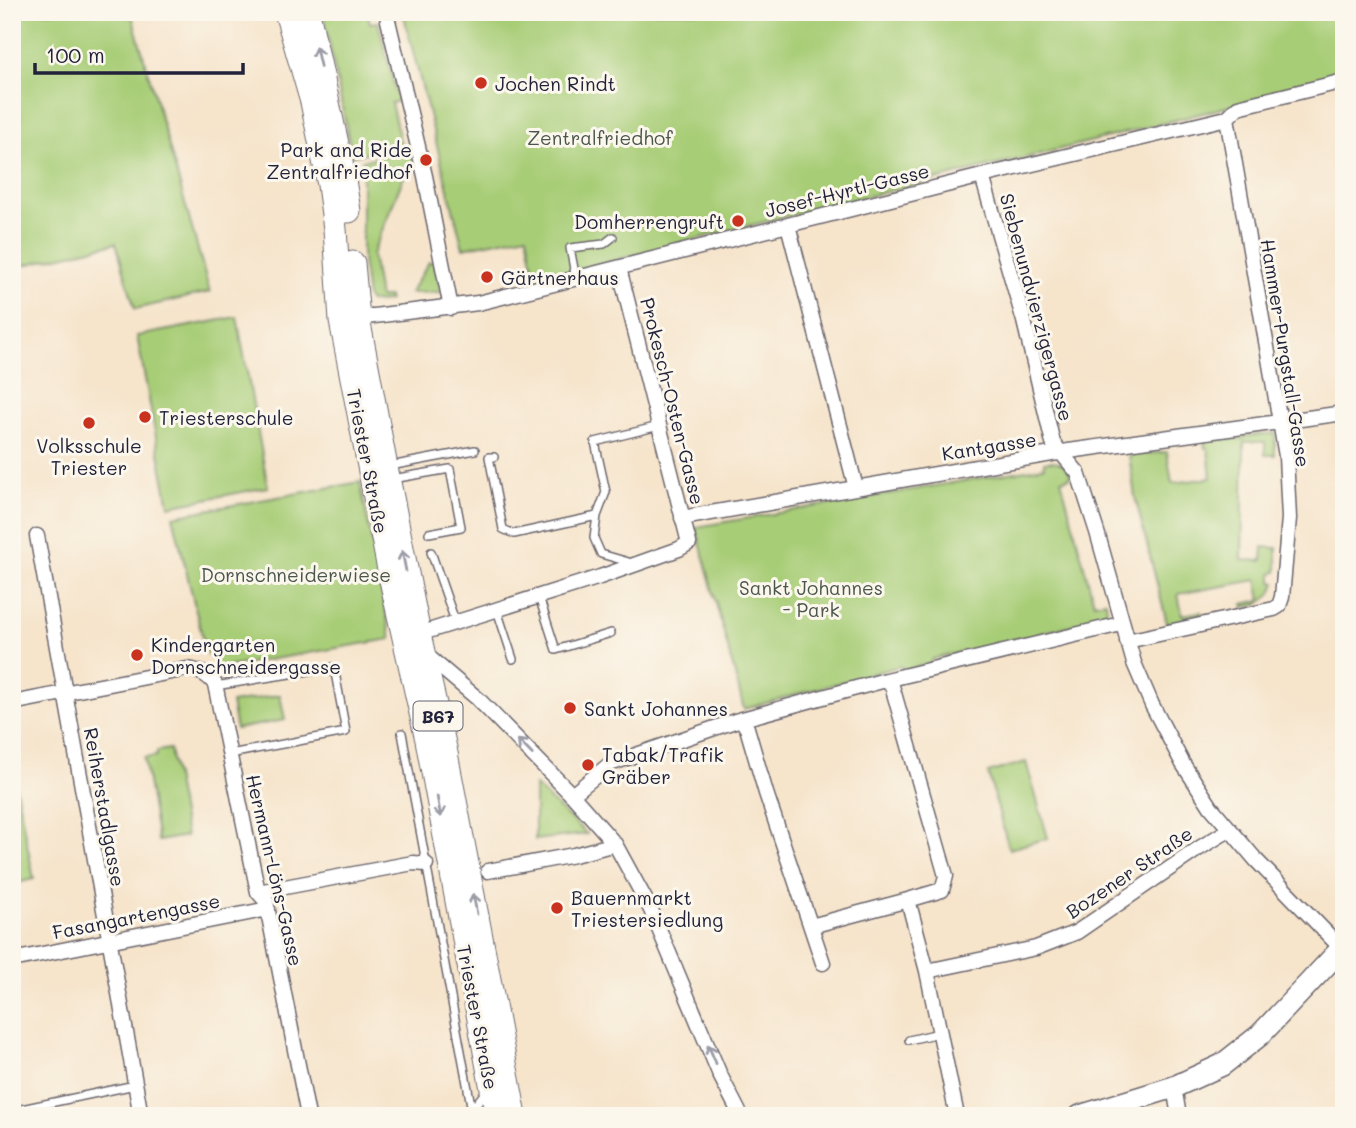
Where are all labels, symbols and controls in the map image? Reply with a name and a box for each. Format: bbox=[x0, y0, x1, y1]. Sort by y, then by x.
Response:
scale bar bbox=[35, 32, 243, 76]
text: 100 m bbox=[46, 41, 105, 68]
one-way arrow bbox=[311, 46, 324, 69]
place label: Jochen Rindt bbox=[495, 71, 616, 96]
marker: Jochen Rindt bbox=[473, 75, 489, 91]
park label: Zentralfriedhof bbox=[527, 125, 673, 150]
place label: Park and Ride Zentralfriedhof bbox=[266, 137, 413, 184]
marker: Park and Ride Zentralfriedhof bbox=[418, 152, 434, 168]
street label: Josef-Hyrtl-Gasse bbox=[762, 158, 932, 222]
street label: Siebenundvierzigergasse bbox=[995, 190, 1079, 424]
place label: Domherrengruft bbox=[574, 209, 724, 234]
marker: Domherrengruft bbox=[730, 213, 746, 229]
street label: Hammer-Purgstall-Gasse bbox=[1256, 237, 1316, 469]
place label: Gärtnerhaus bbox=[501, 265, 619, 290]
marker: Gärtnerhaus bbox=[479, 269, 495, 285]
street label: Prokesch-Osten-Gasse bbox=[635, 295, 711, 507]
street label: Triester Straße bbox=[342, 387, 394, 535]
place label: Triesterschule bbox=[159, 405, 294, 430]
marker: Triesterschule bbox=[137, 409, 153, 425]
marker: Volksschule Triester bbox=[81, 415, 97, 431]
street label: Kantgasse bbox=[940, 426, 1038, 466]
place label: Volksschule Triester bbox=[36, 433, 142, 480]
one-way arrow bbox=[397, 551, 411, 573]
park label: Dornschneiderwiese bbox=[201, 562, 391, 587]
park label: Sankt Johannes - Park bbox=[739, 575, 883, 622]
place label: Kindergarten Dornschneidergasse bbox=[151, 632, 341, 679]
marker: Kindergarten Dornschneidergasse bbox=[129, 647, 145, 663]
place label: Sankt Johannes bbox=[584, 696, 728, 721]
marker: Sankt Johannes bbox=[562, 700, 578, 716]
road number: B67 bbox=[414, 702, 462, 730]
street label: Reiherstadlgasse bbox=[79, 725, 131, 889]
one-way arrow bbox=[516, 738, 533, 755]
place label: Tabak/Trafik Gräber bbox=[602, 742, 724, 789]
marker: Tabak/Trafik Gräber bbox=[580, 757, 596, 773]
street label: Hermann-Löns-Gasse bbox=[241, 772, 309, 968]
one-way arrow bbox=[433, 795, 446, 818]
street label: Bozener Straße bbox=[1061, 820, 1197, 924]
place label: Bauernmarkt Triestersiedlung bbox=[571, 885, 723, 932]
street label: Fasangartengasse bbox=[50, 887, 222, 945]
one-way arrow bbox=[467, 893, 481, 916]
marker: Bauernmarkt Triestersiedlung bbox=[549, 900, 565, 916]
street label: Triester Straße bbox=[452, 943, 504, 1091]
one-way arrow bbox=[704, 1044, 717, 1065]

